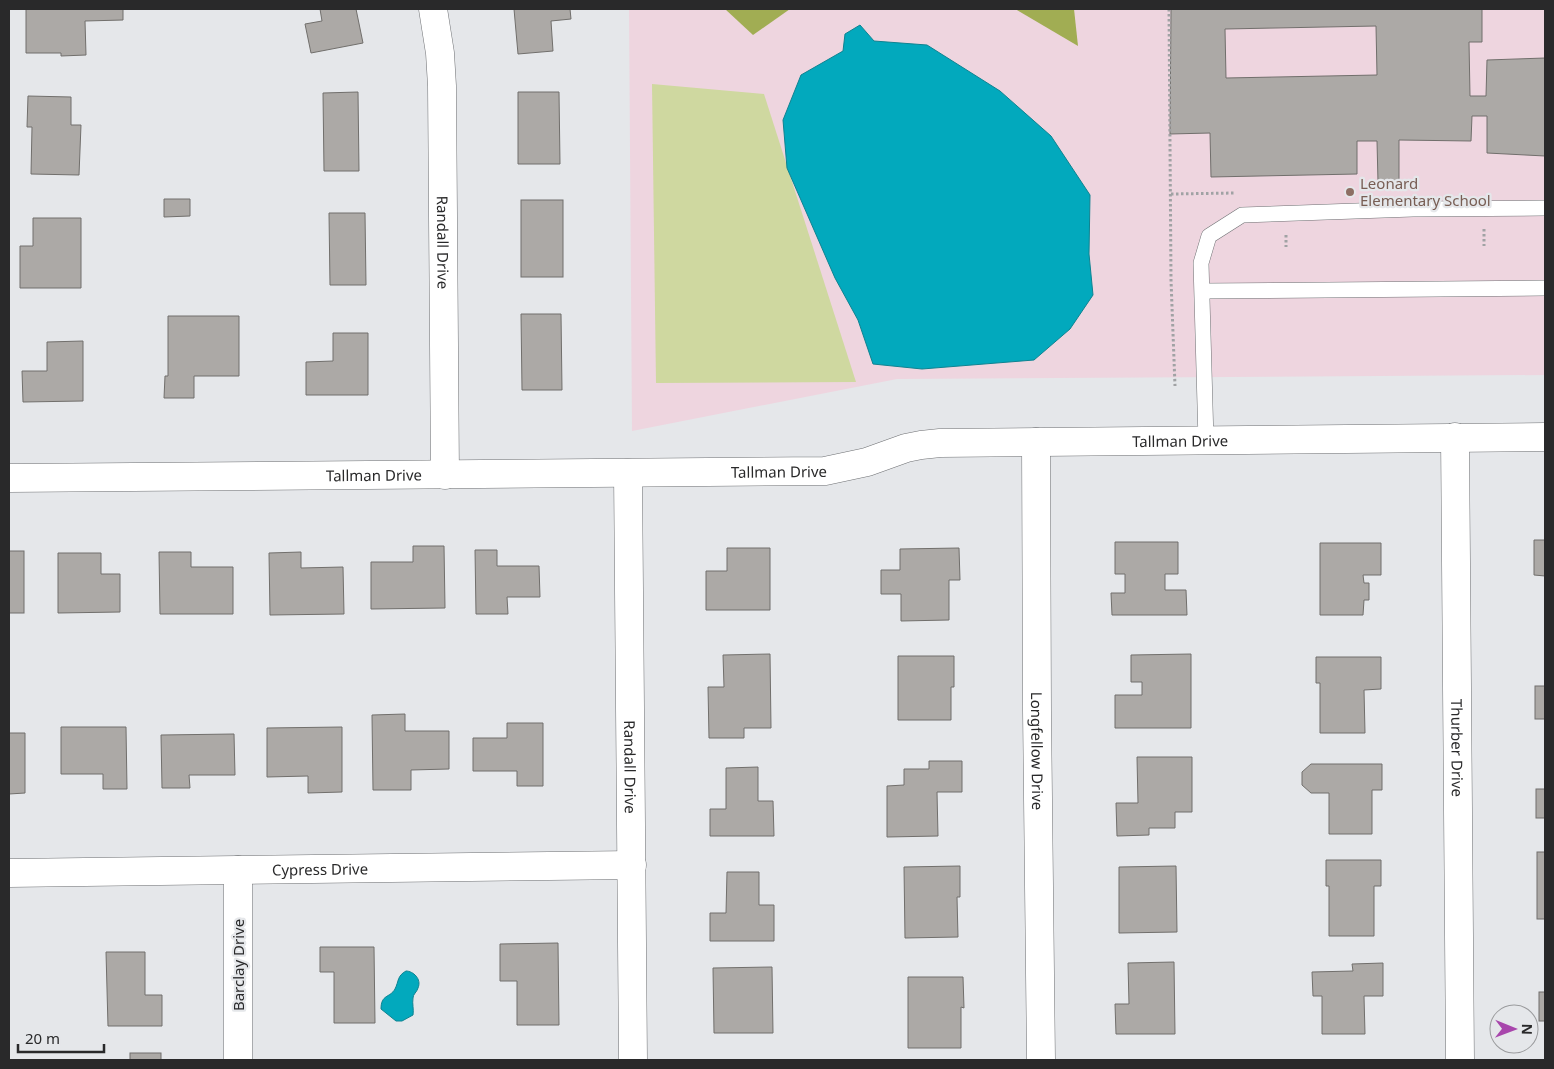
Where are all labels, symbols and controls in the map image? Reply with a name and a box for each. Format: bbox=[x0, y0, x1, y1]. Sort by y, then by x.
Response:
place label: Leonard Elementary School bbox=[1360, 173, 1491, 210]
marker: Leonard Elementary School bbox=[1344, 186, 1356, 198]
street label: Randall Drive bbox=[433, 196, 454, 289]
street label: Tallman Drive bbox=[1132, 430, 1228, 451]
street label: Tallman Drive bbox=[731, 461, 827, 482]
street label: Tallman Drive bbox=[326, 464, 422, 485]
street label: Longfellow Drive bbox=[1027, 692, 1048, 810]
street label: Thurber Drive bbox=[1447, 699, 1468, 797]
street label: Randall Drive bbox=[620, 720, 641, 814]
street label: Cypress Drive bbox=[272, 858, 368, 880]
street label: Barclay Drive bbox=[228, 919, 248, 1011]
north arrow bbox=[1489, 1004, 1539, 1054]
scale bar bbox=[18, 1022, 104, 1054]
text: N bbox=[1518, 1023, 1537, 1035]
text: 20 m bbox=[25, 1028, 60, 1048]

